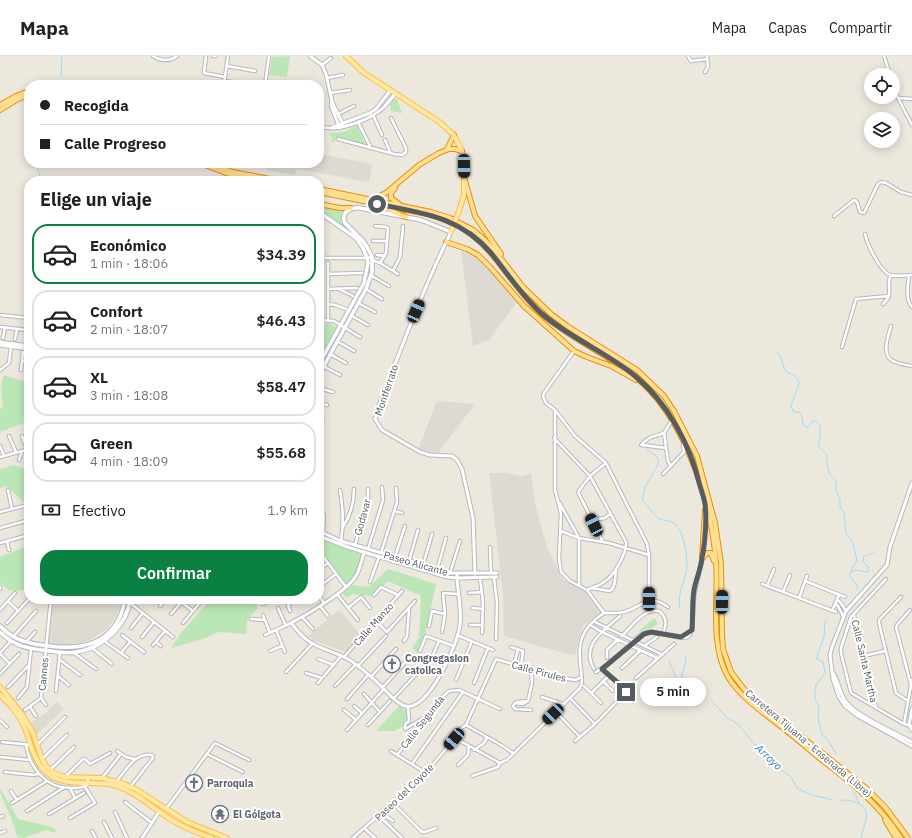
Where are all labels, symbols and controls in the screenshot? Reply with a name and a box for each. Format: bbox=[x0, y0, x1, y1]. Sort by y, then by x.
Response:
text: Mapa bbox=[20, 16, 69, 40]
text: Mapa bbox=[712, 19, 746, 37]
text: Capas bbox=[768, 19, 807, 37]
text: Compartir bbox=[829, 19, 892, 37]
map controls bbox=[864, 68, 900, 148]
button: locate bbox=[864, 68, 900, 104]
text: Recogida bbox=[64, 96, 129, 115]
button: layers bbox=[864, 112, 900, 148]
text: Calle Progreso bbox=[64, 134, 166, 153]
car bbox=[458, 154, 470, 178]
text: Elige un viaje bbox=[40, 188, 152, 211]
route start bbox=[368, 195, 386, 213]
icon: car bbox=[42, 236, 78, 272]
text: Económico bbox=[90, 236, 166, 255]
text: $34.39 bbox=[257, 245, 306, 264]
text: 1 min · 18:06 bbox=[90, 255, 168, 272]
car bbox=[406, 298, 426, 324]
icon: car bbox=[42, 302, 78, 338]
text: Confort bbox=[90, 302, 143, 321]
text: $46.43 bbox=[257, 311, 306, 330]
text: 2 min · 18:07 bbox=[90, 321, 168, 338]
street label: Montferrato bbox=[372, 363, 401, 417]
icon: car bbox=[42, 368, 78, 404]
text: XL bbox=[90, 368, 108, 387]
text: $58.47 bbox=[257, 377, 306, 396]
text: 3 min · 18:08 bbox=[90, 387, 168, 404]
icon: car bbox=[42, 434, 78, 470]
text: Green bbox=[90, 434, 133, 453]
text: $55.68 bbox=[257, 443, 306, 462]
text: 4 min · 18:09 bbox=[90, 453, 168, 470]
street label: Godavar bbox=[351, 497, 374, 537]
icon: cash bbox=[40, 499, 62, 521]
text: Efectivo bbox=[72, 501, 126, 520]
text: 1.9 km bbox=[268, 502, 308, 519]
car bbox=[583, 512, 605, 538]
street label: Paseo Alicante bbox=[382, 548, 450, 579]
button: Confirmar bbox=[40, 550, 308, 596]
car bbox=[643, 587, 655, 611]
car bbox=[716, 590, 728, 614]
street label: Calle Manzo bbox=[350, 600, 397, 649]
street label: Calle Santa Martha bbox=[849, 618, 881, 704]
place label: Congregasion catolica bbox=[405, 652, 469, 677]
church icon: Congregasion catolica bbox=[382, 654, 402, 674]
street label: Cannes bbox=[36, 657, 51, 691]
street label: Calle Pirules bbox=[510, 658, 568, 685]
callout: 5 min bbox=[640, 678, 706, 706]
route end bbox=[617, 683, 635, 701]
text: 5 min bbox=[656, 683, 690, 700]
street label: Carretera Tijuana - Ensenada (Libre) bbox=[743, 686, 875, 800]
street label: Calle Segunda bbox=[398, 693, 448, 751]
car bbox=[540, 701, 566, 727]
car bbox=[442, 726, 466, 752]
water label: Arroyo bbox=[752, 740, 785, 773]
street label: Paseo del Coyote bbox=[372, 760, 437, 824]
church icon: Parroquia bbox=[184, 773, 204, 793]
place label: Parroquia bbox=[207, 777, 254, 790]
temple icon: El Gólgota bbox=[210, 804, 230, 824]
place label: El Gólgota bbox=[233, 808, 281, 821]

